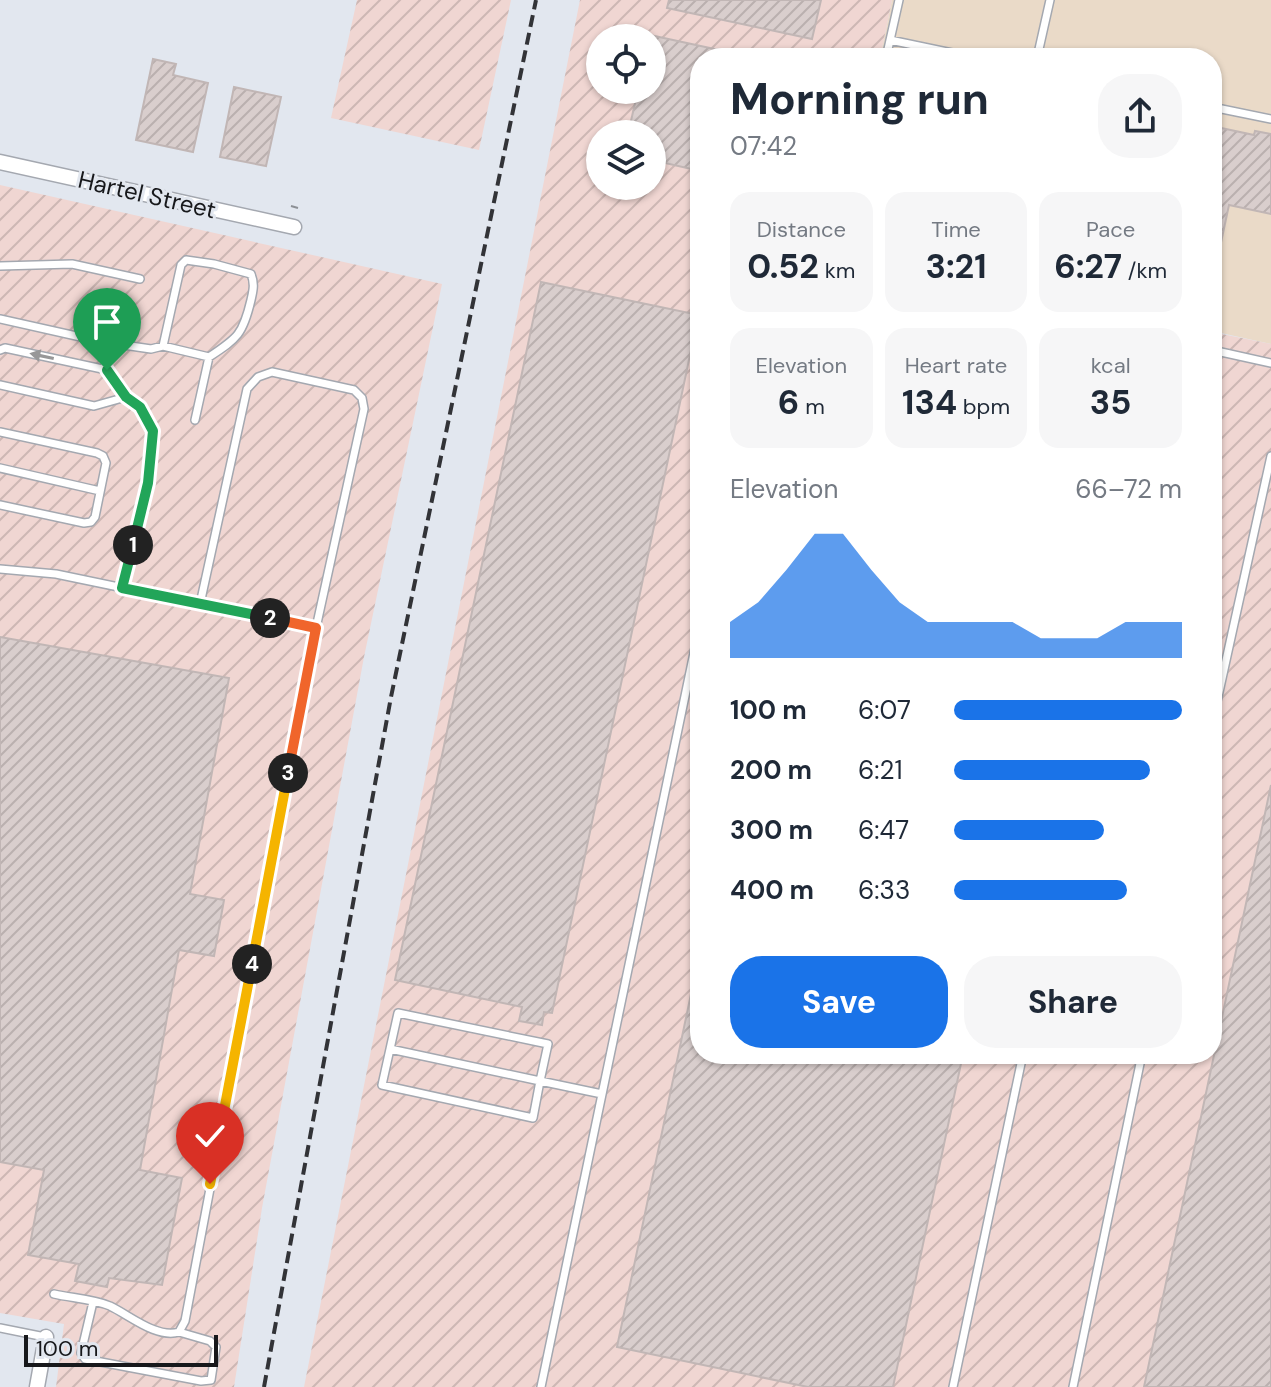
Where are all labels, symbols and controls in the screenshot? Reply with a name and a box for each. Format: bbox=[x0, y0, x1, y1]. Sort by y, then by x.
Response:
map controls bbox=[586, 24, 666, 200]
button: locate bbox=[586, 24, 666, 104]
text: Morning run bbox=[730, 70, 989, 128]
button: share bbox=[1098, 74, 1182, 158]
button: layers bbox=[586, 120, 666, 200]
text: 07:42 bbox=[730, 129, 797, 163]
street label: Hartel Street bbox=[75, 164, 219, 225]
text: Distance bbox=[757, 215, 846, 244]
text: Time bbox=[931, 215, 981, 244]
text: Pace bbox=[1086, 215, 1135, 244]
text: 0.52 bbox=[747, 244, 819, 289]
text: 3:21 bbox=[925, 244, 987, 289]
text: 6:27 bbox=[1054, 244, 1122, 289]
text: km bbox=[819, 256, 855, 285]
text: /km bbox=[1122, 256, 1167, 285]
pin bbox=[73, 288, 141, 370]
icon: arrive bbox=[85, 300, 129, 344]
one-way arrow bbox=[30, 349, 55, 362]
text: Elevation bbox=[755, 351, 847, 380]
text: Heart rate bbox=[905, 351, 1007, 380]
text: kcal bbox=[1091, 351, 1131, 380]
text: 6 bbox=[778, 380, 799, 425]
text: 134 bbox=[902, 380, 957, 425]
text: 35 bbox=[1090, 380, 1131, 425]
text: m bbox=[799, 392, 825, 421]
text: bpm bbox=[957, 392, 1010, 421]
text: Elevation bbox=[730, 472, 838, 506]
text: 66–72 m bbox=[1075, 472, 1182, 506]
pin: 1 bbox=[113, 525, 153, 565]
text: 1 bbox=[129, 530, 137, 559]
pin: 2 bbox=[250, 598, 290, 638]
text: 2 bbox=[264, 603, 276, 632]
text: 100 m bbox=[730, 693, 807, 727]
text: 6:07 bbox=[858, 693, 911, 727]
pin: 3 bbox=[268, 753, 308, 793]
text: 200 m bbox=[730, 753, 812, 787]
text: 6:21 bbox=[858, 753, 903, 787]
text: 3 bbox=[281, 758, 295, 787]
text: 300 m bbox=[730, 813, 813, 847]
text: 6:47 bbox=[858, 813, 909, 847]
text: 400 m bbox=[730, 873, 814, 907]
text: 6:33 bbox=[858, 873, 910, 907]
pin: 4 bbox=[232, 944, 272, 984]
text: 4 bbox=[245, 949, 259, 978]
button: Save bbox=[730, 956, 948, 1048]
button: Share bbox=[964, 956, 1182, 1048]
pin bbox=[176, 1102, 244, 1184]
icon: check bbox=[188, 1114, 232, 1158]
scale bar bbox=[24, 1331, 218, 1367]
text: 100 m bbox=[36, 1334, 98, 1363]

